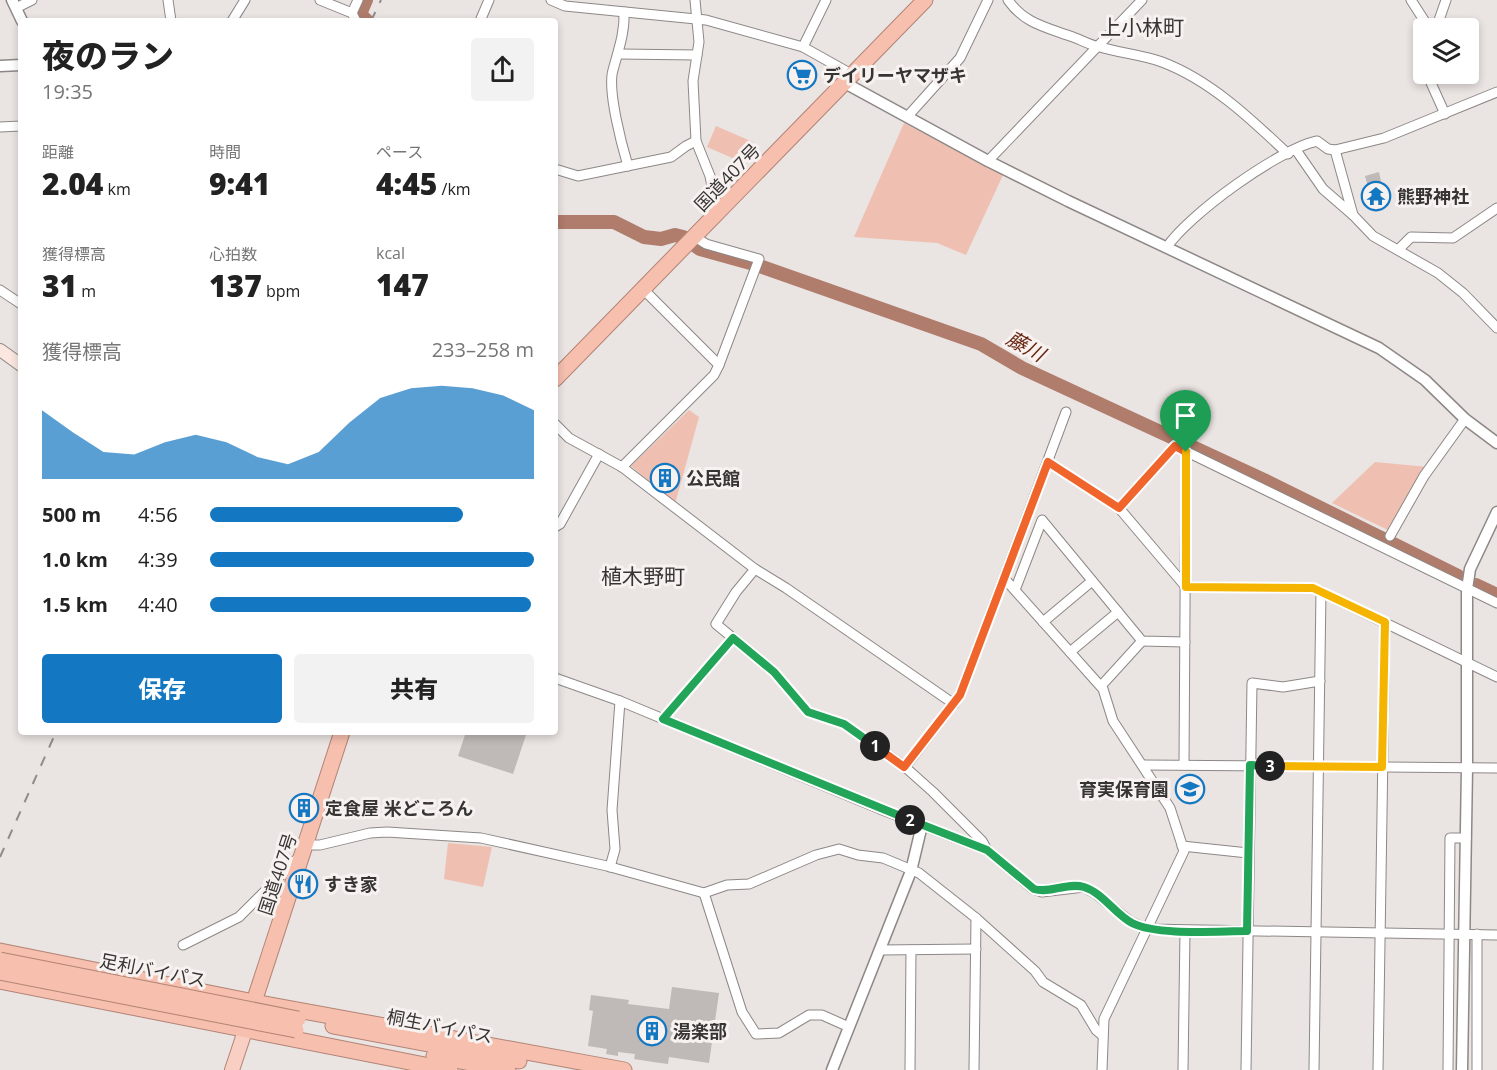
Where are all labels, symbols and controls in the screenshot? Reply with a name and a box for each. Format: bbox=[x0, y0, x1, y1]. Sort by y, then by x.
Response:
district label: 上小林町 bbox=[1100, 13, 1184, 41]
map controls bbox=[1413, 18, 1479, 84]
button: layers bbox=[1413, 18, 1479, 84]
text: 夜のラン bbox=[42, 33, 174, 78]
button: share bbox=[471, 38, 534, 101]
supermarket icon: デイリーヤマザキ bbox=[786, 59, 818, 91]
place label: デイリーヤマザキ bbox=[823, 63, 967, 87]
text: 19:35 bbox=[42, 78, 93, 105]
street label: 国道407号 bbox=[689, 138, 765, 216]
text: 距離 bbox=[42, 141, 74, 163]
text: 時間 bbox=[209, 141, 241, 163]
text: ペース bbox=[376, 141, 423, 163]
text: 2.04 bbox=[42, 163, 103, 204]
text: 9:41 bbox=[209, 163, 270, 204]
text: 4:45 bbox=[376, 163, 437, 204]
text: km bbox=[103, 178, 131, 200]
text: /km bbox=[437, 178, 471, 200]
temple icon: 熊野神社 bbox=[1360, 180, 1392, 212]
place label: 熊野神社 bbox=[1397, 184, 1469, 208]
text: kcal bbox=[376, 242, 405, 264]
text: 獲得標高 bbox=[42, 243, 106, 265]
text: 心拍数 bbox=[209, 243, 257, 265]
text: 147 bbox=[376, 264, 429, 305]
text: 31 bbox=[42, 265, 77, 306]
text: 137 bbox=[209, 265, 262, 306]
text: m bbox=[77, 280, 96, 302]
text: bpm bbox=[262, 280, 300, 302]
water label: 藤川 bbox=[1002, 324, 1052, 368]
text: 233–258 m bbox=[432, 336, 534, 363]
text: 獲得標高 bbox=[42, 338, 122, 365]
pin bbox=[1160, 390, 1211, 452]
icon: arrive bbox=[1169, 399, 1202, 432]
building icon: 公民館 bbox=[649, 462, 681, 494]
place label: 公民館 bbox=[686, 466, 740, 490]
text: 500 m bbox=[42, 501, 101, 528]
text: 4:56 bbox=[138, 501, 178, 528]
text: 1.0 km bbox=[42, 546, 108, 573]
text: 4:39 bbox=[138, 546, 178, 573]
district label: 植木野町 bbox=[601, 562, 685, 590]
text: 1.5 km bbox=[42, 591, 108, 618]
text: 4:40 bbox=[138, 591, 178, 618]
button: 保存 bbox=[42, 654, 282, 723]
button: 共有 bbox=[294, 654, 534, 723]
pin: 1 bbox=[860, 731, 890, 761]
text: 1 bbox=[870, 735, 880, 757]
pin: 3 bbox=[1255, 751, 1285, 781]
text: 3 bbox=[1265, 755, 1275, 777]
school or university icon: 育実保育園 bbox=[1174, 773, 1206, 805]
place label: 育実保育園 bbox=[1079, 777, 1169, 801]
building icon: 定食屋 米どころん bbox=[288, 792, 320, 824]
place label: 定食屋 米どころん bbox=[325, 796, 473, 820]
pin: 2 bbox=[895, 805, 925, 835]
text: 2 bbox=[905, 809, 915, 831]
street label: 国道407号 bbox=[252, 830, 302, 918]
restaurant icon: すき家 bbox=[287, 868, 319, 900]
place label: すき家 bbox=[324, 872, 378, 896]
street label: 足利バイパス bbox=[98, 948, 208, 992]
street label: 桐生バイパス bbox=[385, 1004, 495, 1048]
building icon: 湯楽部 bbox=[636, 1015, 668, 1047]
place label: 湯楽部 bbox=[673, 1019, 727, 1043]

